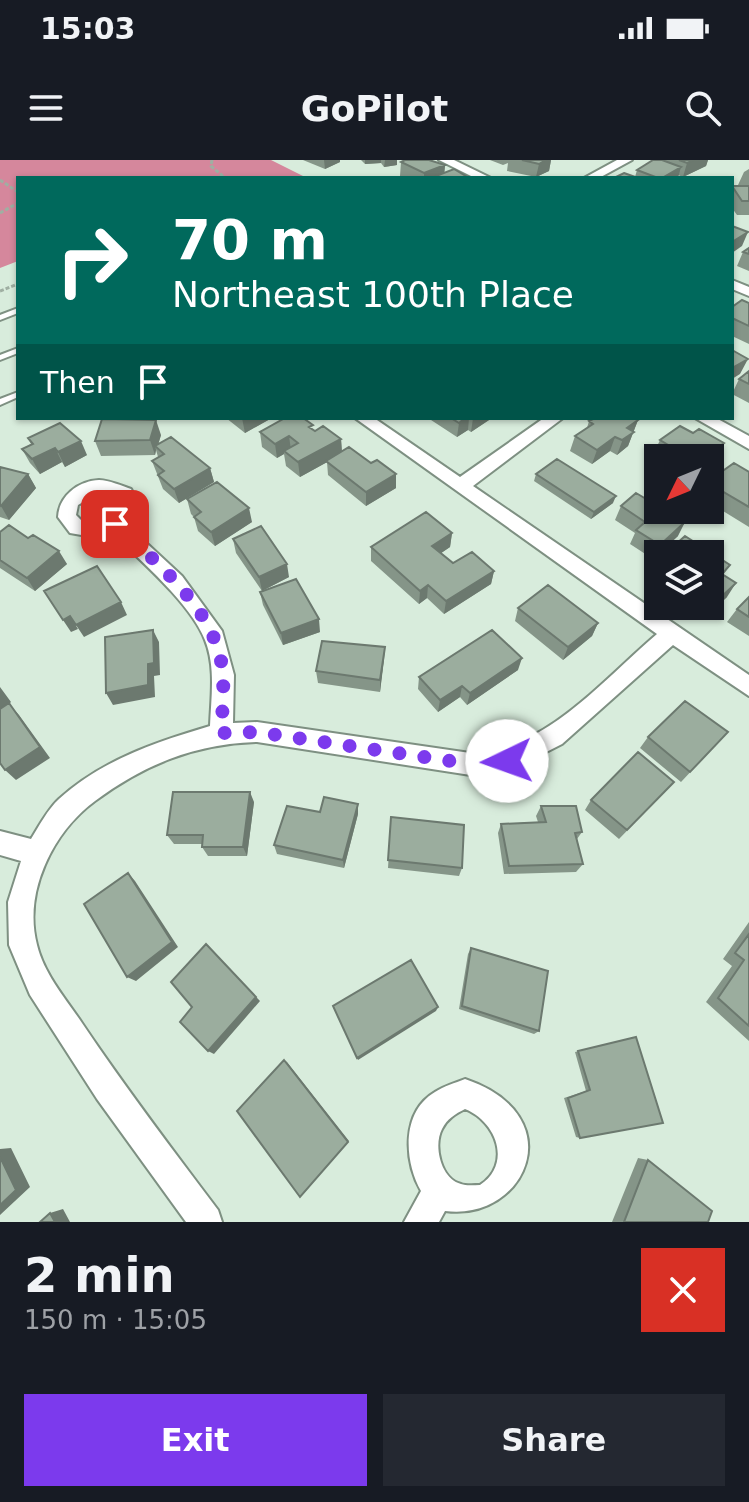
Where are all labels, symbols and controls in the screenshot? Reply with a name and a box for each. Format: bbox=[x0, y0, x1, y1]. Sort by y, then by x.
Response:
text: 15:03 bbox=[40, 11, 136, 46]
icon: menu bbox=[24, 86, 68, 130]
icon: search bbox=[681, 86, 725, 130]
text: GoPilot bbox=[301, 88, 448, 129]
text: 70 m bbox=[172, 207, 328, 272]
icon: right bbox=[40, 208, 144, 312]
text: Northeast 100th Place bbox=[172, 274, 574, 315]
icon: arrive bbox=[131, 360, 175, 404]
text: Then bbox=[40, 365, 115, 400]
north arrow bbox=[644, 444, 724, 524]
map controls bbox=[644, 444, 724, 620]
pin bbox=[81, 490, 149, 558]
icon: arrive bbox=[93, 502, 137, 546]
button: layers bbox=[644, 540, 724, 620]
position arrow bbox=[465, 719, 549, 803]
text: 2 min bbox=[24, 1247, 175, 1303]
button: close bbox=[641, 1248, 725, 1332]
text: 150 m · 15:05 bbox=[24, 1305, 207, 1335]
button: Exit bbox=[24, 1394, 367, 1486]
button: Share bbox=[383, 1394, 725, 1486]

